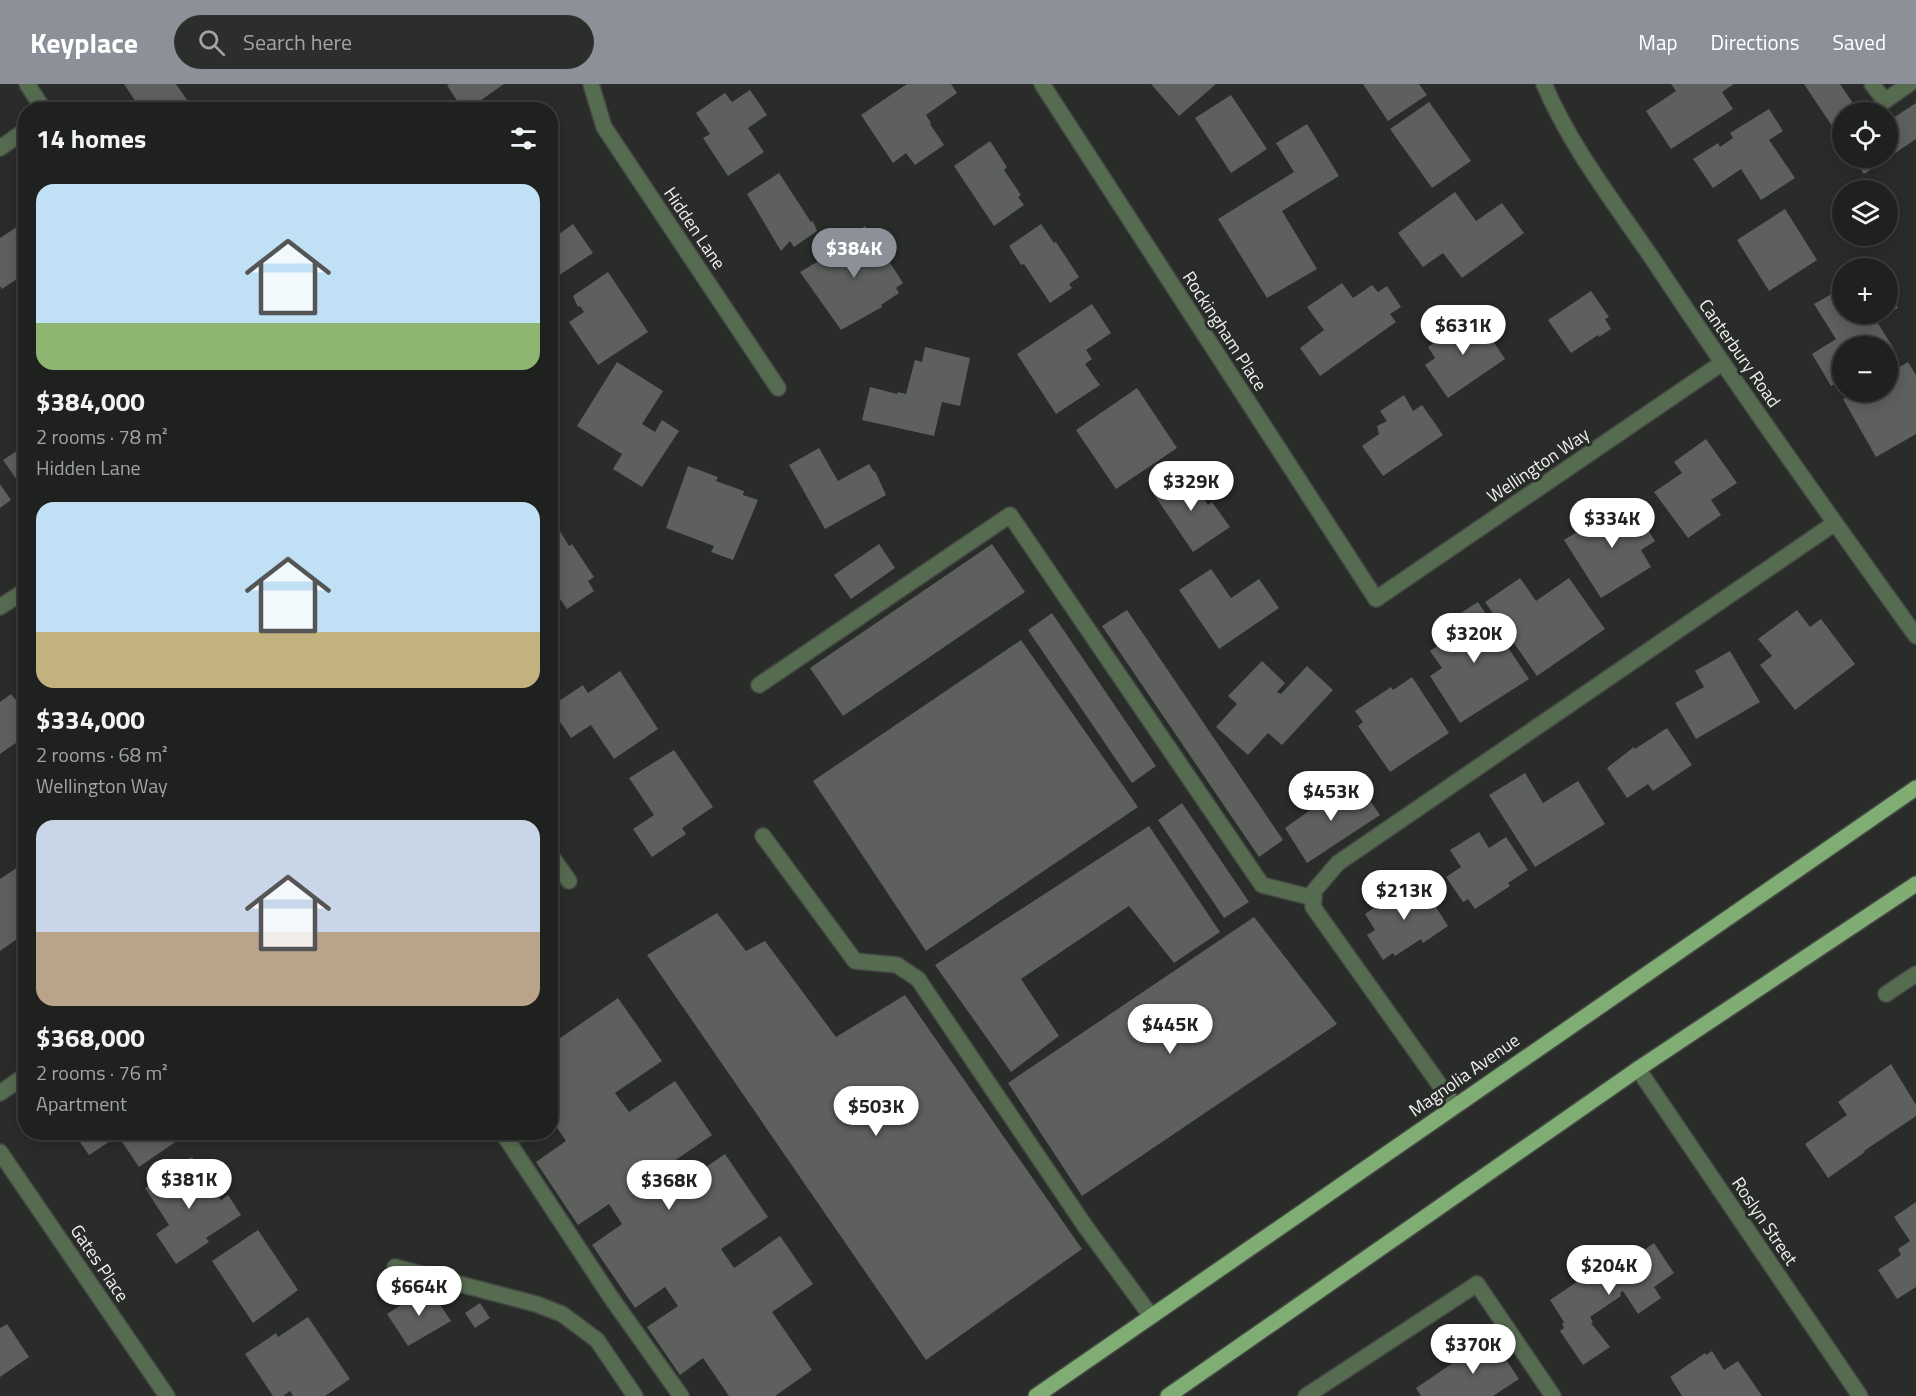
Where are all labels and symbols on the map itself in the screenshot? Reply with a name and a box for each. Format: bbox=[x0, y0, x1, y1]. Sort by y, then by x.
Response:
street label: Hidden Lane bbox=[657, 181, 733, 275]
pin: $384K bbox=[812, 228, 896, 279]
street label: Rockingham Place bbox=[1176, 266, 1274, 396]
street label: Canterbury Road bbox=[1693, 293, 1787, 413]
pin: $631K bbox=[1421, 305, 1505, 356]
street label: Wellington Way bbox=[1481, 420, 1595, 509]
pin: $329K bbox=[1149, 461, 1233, 512]
pin: $334K bbox=[1570, 498, 1654, 549]
pin: $320K bbox=[1432, 613, 1516, 664]
pin: $453K bbox=[1289, 771, 1373, 822]
pin: $213K bbox=[1362, 870, 1446, 921]
pin: $445K bbox=[1128, 1004, 1212, 1055]
street label: Magnolia Avenue bbox=[1403, 1027, 1525, 1123]
pin: $503K bbox=[834, 1086, 918, 1137]
pin: $381K bbox=[147, 1159, 231, 1210]
pin: $368K bbox=[627, 1160, 711, 1211]
street label: Roslyn Street bbox=[1725, 1171, 1805, 1271]
street label: Gates Place bbox=[64, 1219, 136, 1307]
pin: $204K bbox=[1567, 1245, 1651, 1296]
pin: $664K bbox=[377, 1266, 461, 1317]
pin: $370K bbox=[1431, 1324, 1515, 1375]

